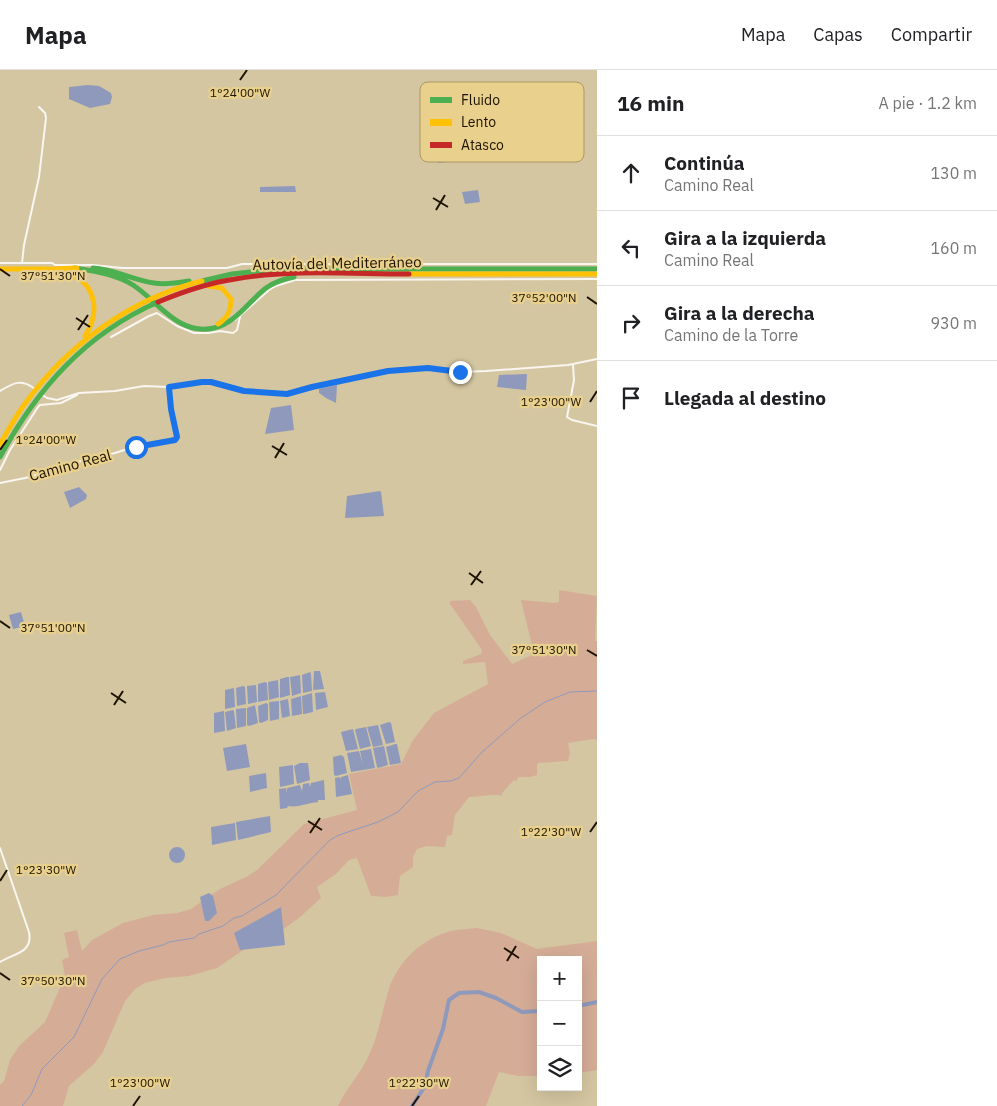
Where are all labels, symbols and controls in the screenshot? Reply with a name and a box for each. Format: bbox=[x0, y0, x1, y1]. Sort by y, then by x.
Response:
text: Mapa bbox=[25, 19, 87, 51]
text: Mapa bbox=[741, 23, 785, 46]
text: Capas bbox=[813, 23, 863, 46]
text: Compartir bbox=[891, 23, 972, 46]
legend bbox=[420, 82, 584, 162]
text: 1°24'00"W bbox=[210, 85, 271, 100]
text: 16 min bbox=[617, 89, 684, 117]
text: Fluido bbox=[461, 91, 500, 109]
text: A pie · 1.2 km bbox=[878, 93, 977, 113]
text: Lento bbox=[461, 113, 496, 131]
text: Atasco bbox=[461, 136, 504, 154]
text: Continúa bbox=[664, 151, 745, 175]
icon: ahead bbox=[617, 159, 645, 187]
text: 130 m bbox=[930, 163, 977, 183]
text: Camino Real bbox=[664, 175, 754, 195]
text: Gira a la izquierda bbox=[664, 226, 826, 250]
icon: left bbox=[617, 234, 645, 262]
text: 160 m bbox=[930, 238, 977, 258]
text: Camino Real bbox=[664, 250, 754, 270]
street label: Autovía del Mediterráneo bbox=[252, 252, 422, 274]
text: 37°51'30"N bbox=[20, 268, 86, 283]
text: 37°52'00"N bbox=[511, 290, 577, 305]
text: Gira a la derecha bbox=[664, 301, 815, 325]
icon: right bbox=[617, 309, 645, 337]
text: 930 m bbox=[930, 313, 977, 333]
text: Camino de la Torre bbox=[664, 325, 798, 345]
route end bbox=[449, 361, 472, 384]
icon: arrive bbox=[617, 384, 645, 412]
text: Llegada al destino bbox=[664, 386, 826, 410]
text: 1°23'00"W bbox=[521, 394, 582, 409]
text: 1°24'00"W bbox=[16, 432, 77, 447]
route start bbox=[125, 436, 148, 459]
street label: Camino Real bbox=[27, 445, 113, 485]
text: 37°51'00"N bbox=[20, 620, 86, 635]
text: 37°51'30"N bbox=[511, 642, 577, 657]
text: 1°22'30"W bbox=[521, 824, 582, 839]
text: 1°23'30"W bbox=[16, 862, 77, 877]
map controls bbox=[537, 956, 582, 1091]
button: + bbox=[537, 956, 582, 1001]
text: 37°50'30"N bbox=[20, 973, 86, 988]
button: − bbox=[537, 1001, 582, 1046]
button: layers bbox=[537, 1046, 582, 1091]
text: 1°23'00"W bbox=[110, 1075, 171, 1090]
text: 1°22'30"W bbox=[389, 1075, 450, 1090]

